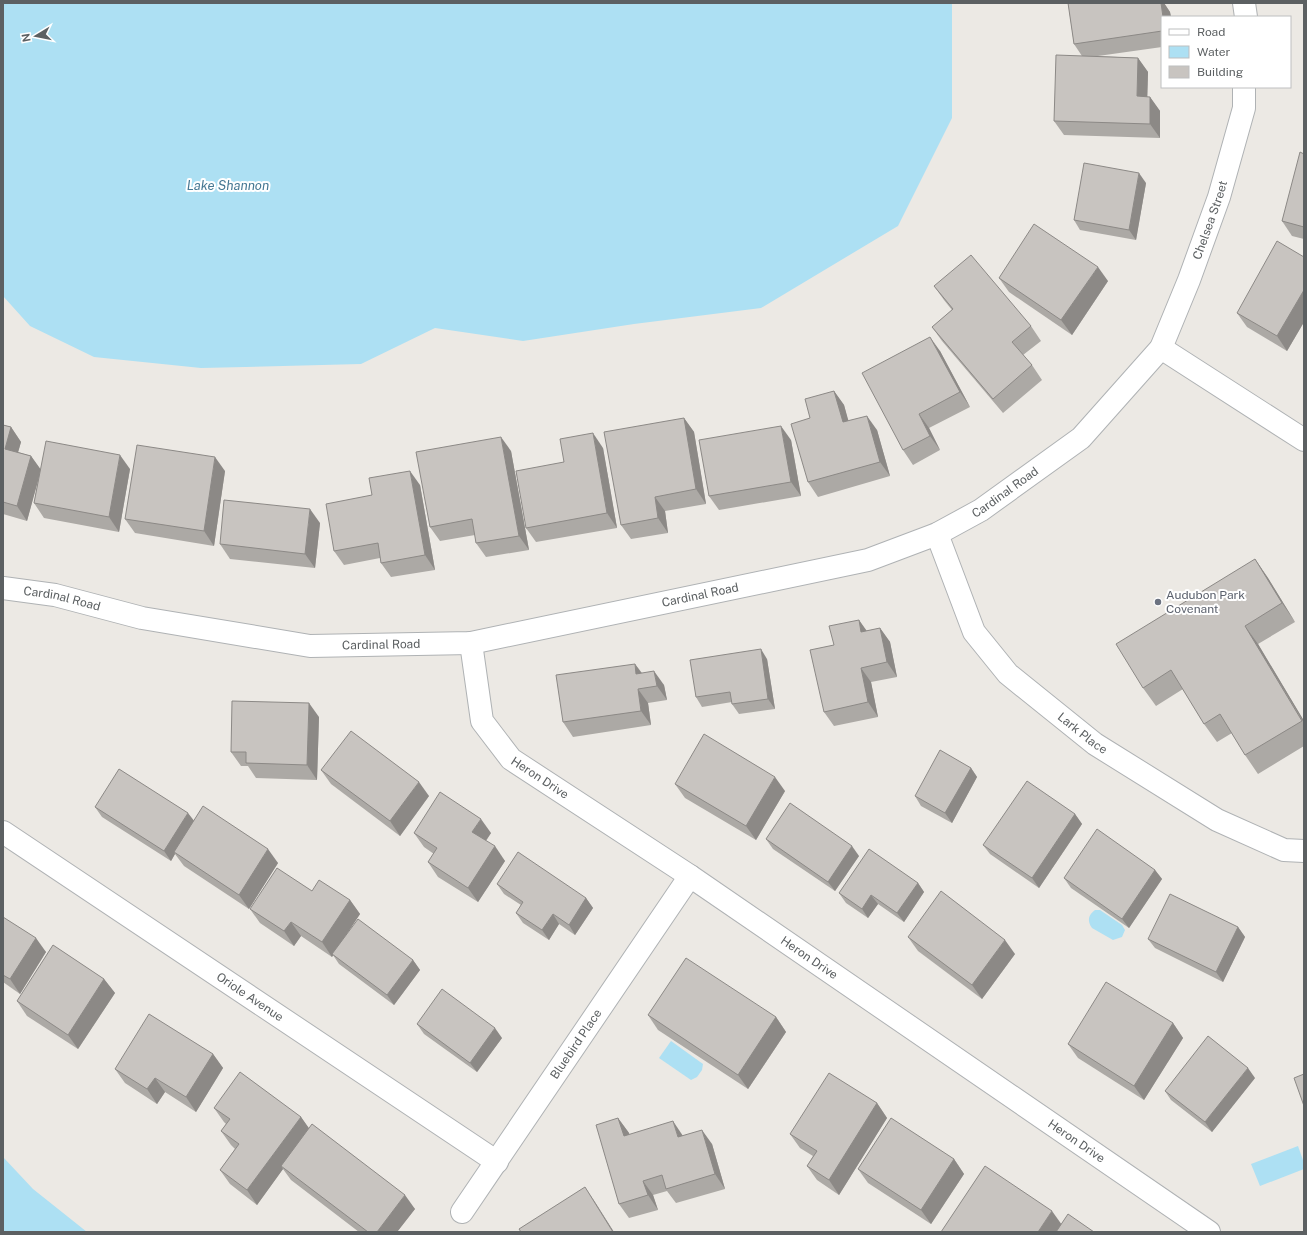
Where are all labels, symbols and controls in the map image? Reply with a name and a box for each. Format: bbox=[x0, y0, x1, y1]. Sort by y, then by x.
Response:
north arrow bbox=[16, 16, 56, 56]
legend bbox=[1161, 16, 1291, 88]
text: Road bbox=[1197, 25, 1225, 39]
text: N bbox=[19, 32, 33, 43]
text: Water bbox=[1197, 45, 1231, 59]
text: Building bbox=[1197, 65, 1243, 79]
water label: Lake Shannon bbox=[187, 178, 269, 193]
street label: Chelsea Street bbox=[1190, 179, 1230, 262]
street label: Cardinal Road bbox=[969, 464, 1041, 521]
street label: Cardinal Road bbox=[660, 580, 740, 610]
street label: Cardinal Road bbox=[23, 584, 102, 614]
place label: Audubon Park Covenant bbox=[1166, 588, 1245, 616]
marker: Audubon Park Covenant bbox=[1153, 597, 1163, 607]
street label: Cardinal Road bbox=[342, 637, 420, 652]
street label: Lark Place bbox=[1055, 710, 1110, 757]
street label: Heron Drive bbox=[508, 754, 571, 802]
street label: Heron Drive bbox=[778, 933, 841, 982]
street label: Oriole Avenue bbox=[214, 970, 286, 1024]
street label: Bluebird Place bbox=[547, 1006, 605, 1082]
street label: Heron Drive bbox=[1045, 1117, 1108, 1166]

